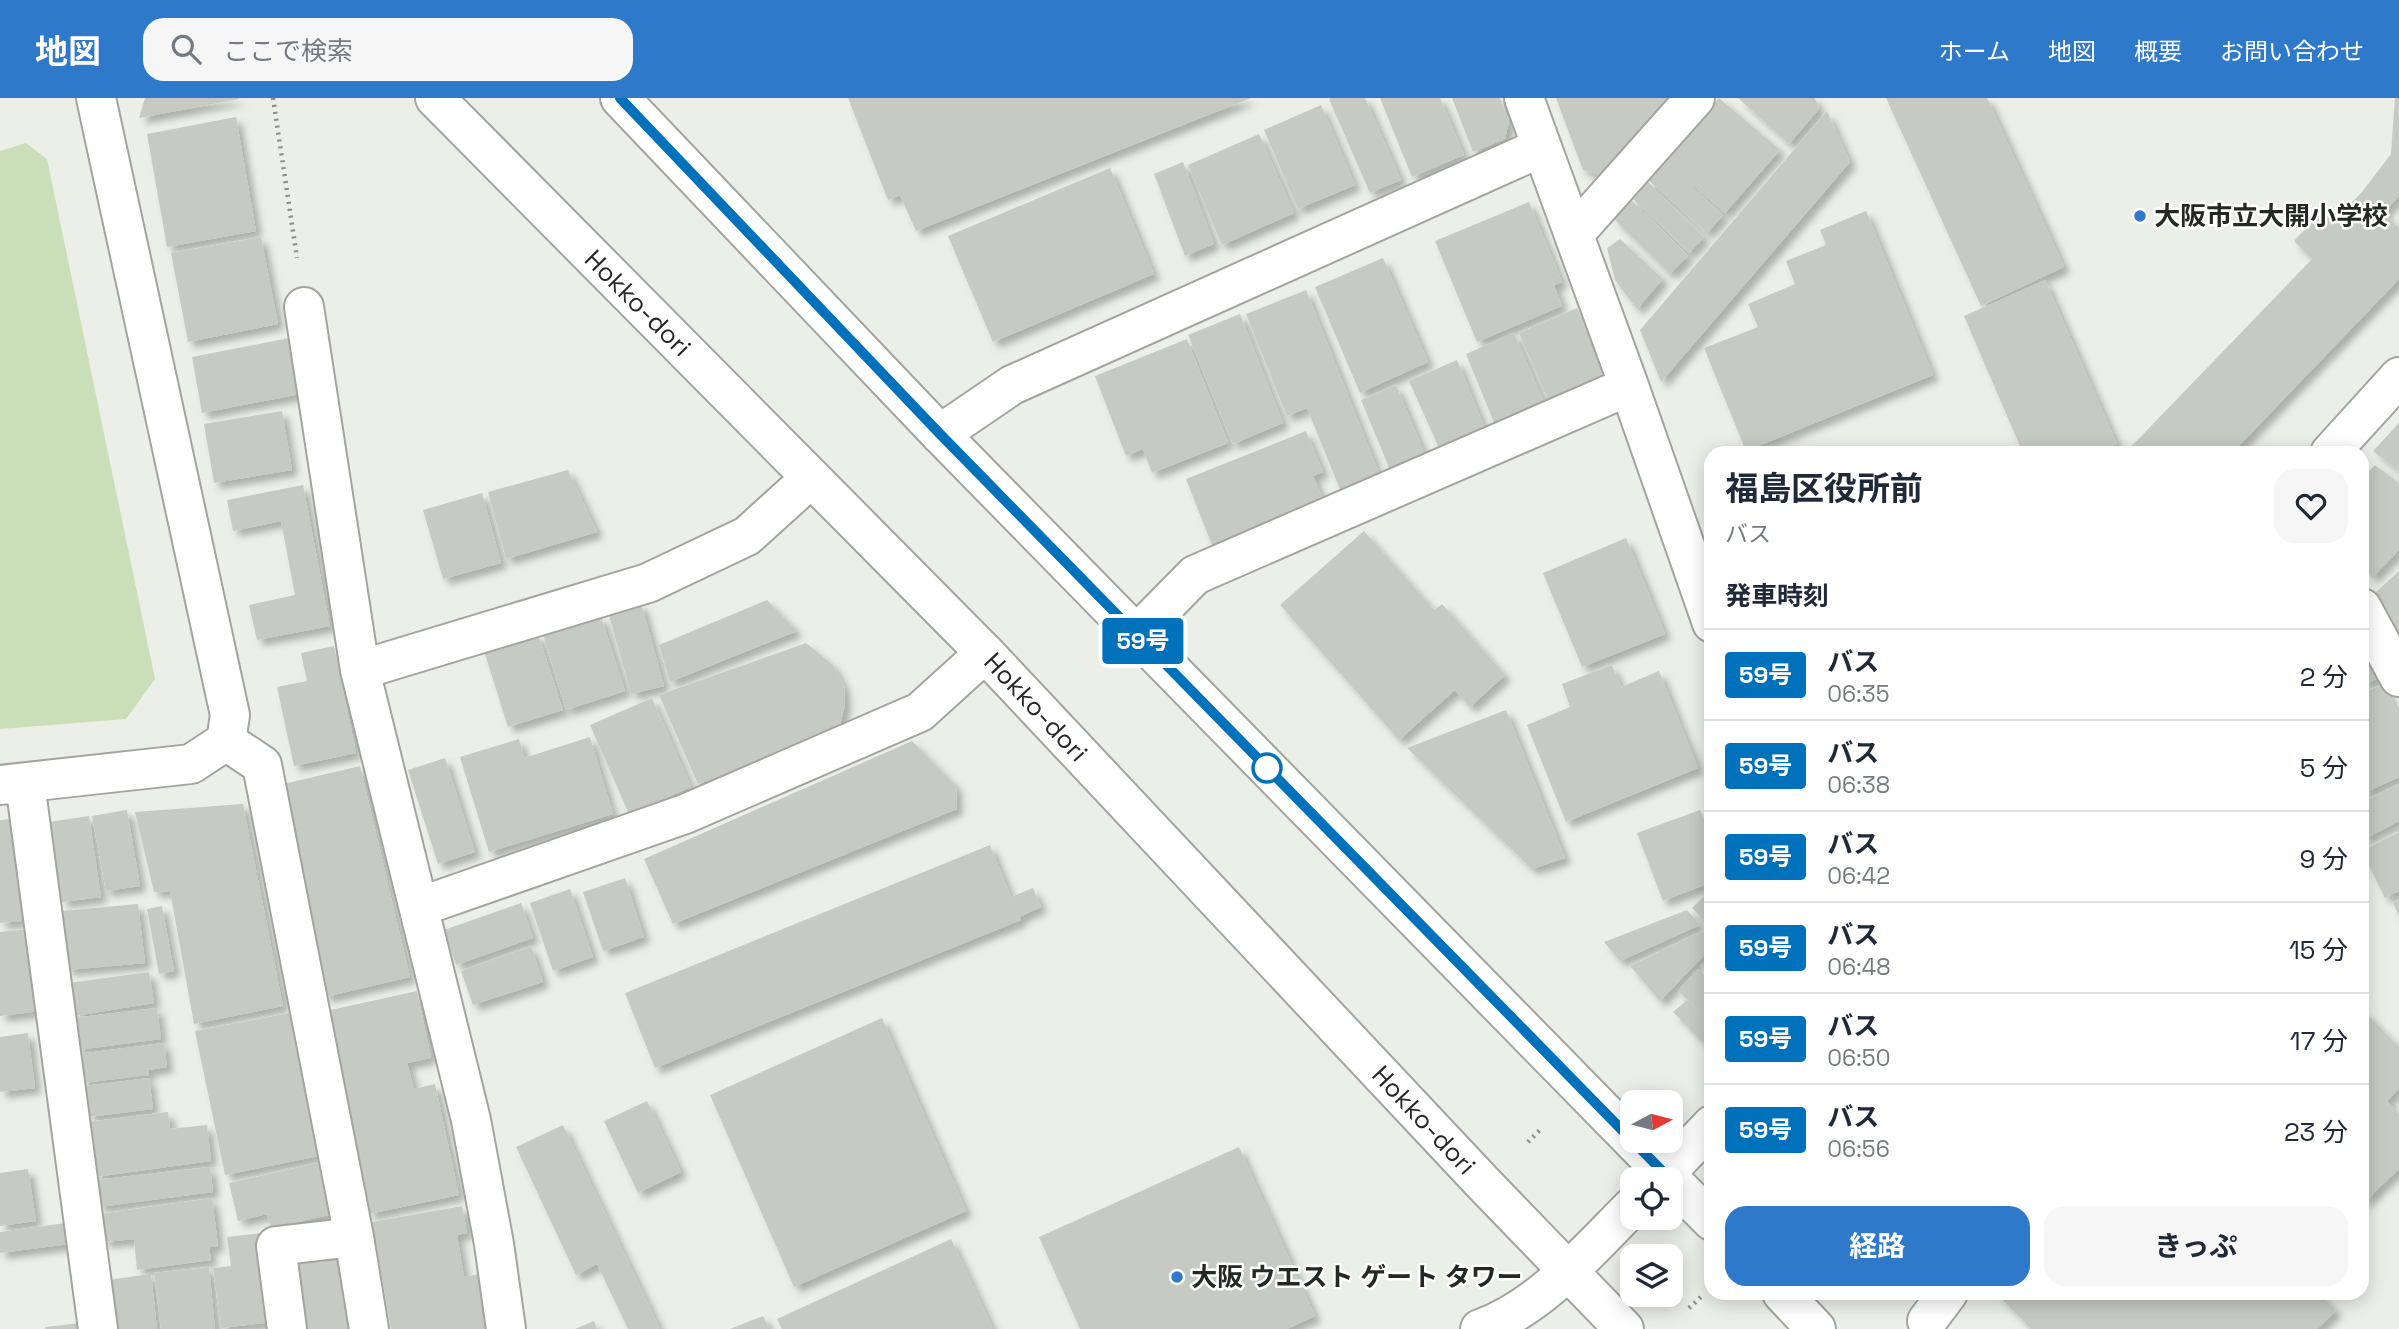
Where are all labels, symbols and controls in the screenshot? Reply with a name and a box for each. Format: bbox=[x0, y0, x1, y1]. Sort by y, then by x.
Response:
search box bbox=[143, 18, 633, 81]
icon: search bbox=[167, 30, 205, 68]
text: 地図 bbox=[35, 31, 101, 73]
text: ここで検索 bbox=[223, 34, 353, 68]
text: ホーム bbox=[1939, 36, 2010, 67]
text: 地図 bbox=[2048, 36, 2096, 67]
text: 概要 bbox=[2134, 36, 2182, 67]
text: お問い合わせ bbox=[2220, 36, 2364, 67]
place label: 大阪市立大開小学校 bbox=[2154, 199, 2388, 233]
marker: 大阪市立大開小学校 bbox=[2132, 208, 2148, 224]
street label: Hokko-dori bbox=[577, 242, 699, 364]
text: 福島区役所前 bbox=[1725, 468, 1923, 510]
button: heart bbox=[2274, 469, 2348, 543]
text: バス bbox=[1725, 519, 1771, 549]
text: 発車時刻 bbox=[1725, 579, 1829, 613]
line badge: 59号 bbox=[1103, 618, 1183, 664]
text: 59号 bbox=[1116, 625, 1170, 656]
street label: Hokko-dori bbox=[977, 645, 1095, 769]
text: バス bbox=[1827, 645, 1879, 679]
text: 59号 bbox=[1739, 659, 1792, 690]
text: 2 分 bbox=[2300, 660, 2348, 694]
text: 06:35 bbox=[1827, 679, 1890, 709]
text: バス bbox=[1827, 736, 1879, 770]
text: 59号 bbox=[1739, 750, 1792, 781]
text: 5 分 bbox=[2300, 751, 2348, 785]
unlabelled marker bbox=[1252, 753, 1282, 783]
text: 06:38 bbox=[1827, 770, 1890, 800]
text: バス bbox=[1827, 827, 1879, 861]
text: 59号 bbox=[1739, 841, 1792, 872]
text: 9 分 bbox=[2299, 842, 2348, 876]
text: 06:42 bbox=[1827, 861, 1890, 891]
text: バス bbox=[1827, 918, 1879, 952]
text: 59号 bbox=[1739, 932, 1792, 963]
text: 15 分 bbox=[2289, 933, 2348, 967]
text: 06:48 bbox=[1827, 952, 1891, 982]
text: バス bbox=[1827, 1009, 1879, 1043]
text: 59号 bbox=[1739, 1023, 1792, 1054]
text: 17 分 bbox=[2290, 1024, 2348, 1058]
text: 06:50 bbox=[1827, 1043, 1890, 1073]
street label: Hokko-dori bbox=[1365, 1058, 1483, 1182]
north arrow bbox=[1620, 1090, 1684, 1153]
map controls bbox=[1620, 1090, 1683, 1307]
text: バス bbox=[1827, 1100, 1879, 1134]
text: 59号 bbox=[1739, 1114, 1792, 1145]
text: 23 分 bbox=[2284, 1115, 2348, 1149]
text: 06:56 bbox=[1827, 1134, 1890, 1164]
button: locate bbox=[1620, 1167, 1683, 1230]
button: 経路 bbox=[1725, 1206, 2030, 1286]
button: きっぷ bbox=[2044, 1206, 2348, 1286]
button: layers bbox=[1620, 1244, 1683, 1307]
place label: 大阪 ウエスト ゲート タワー bbox=[1191, 1260, 1523, 1294]
marker: 大阪 ウエスト ゲート タワー bbox=[1169, 1269, 1185, 1285]

